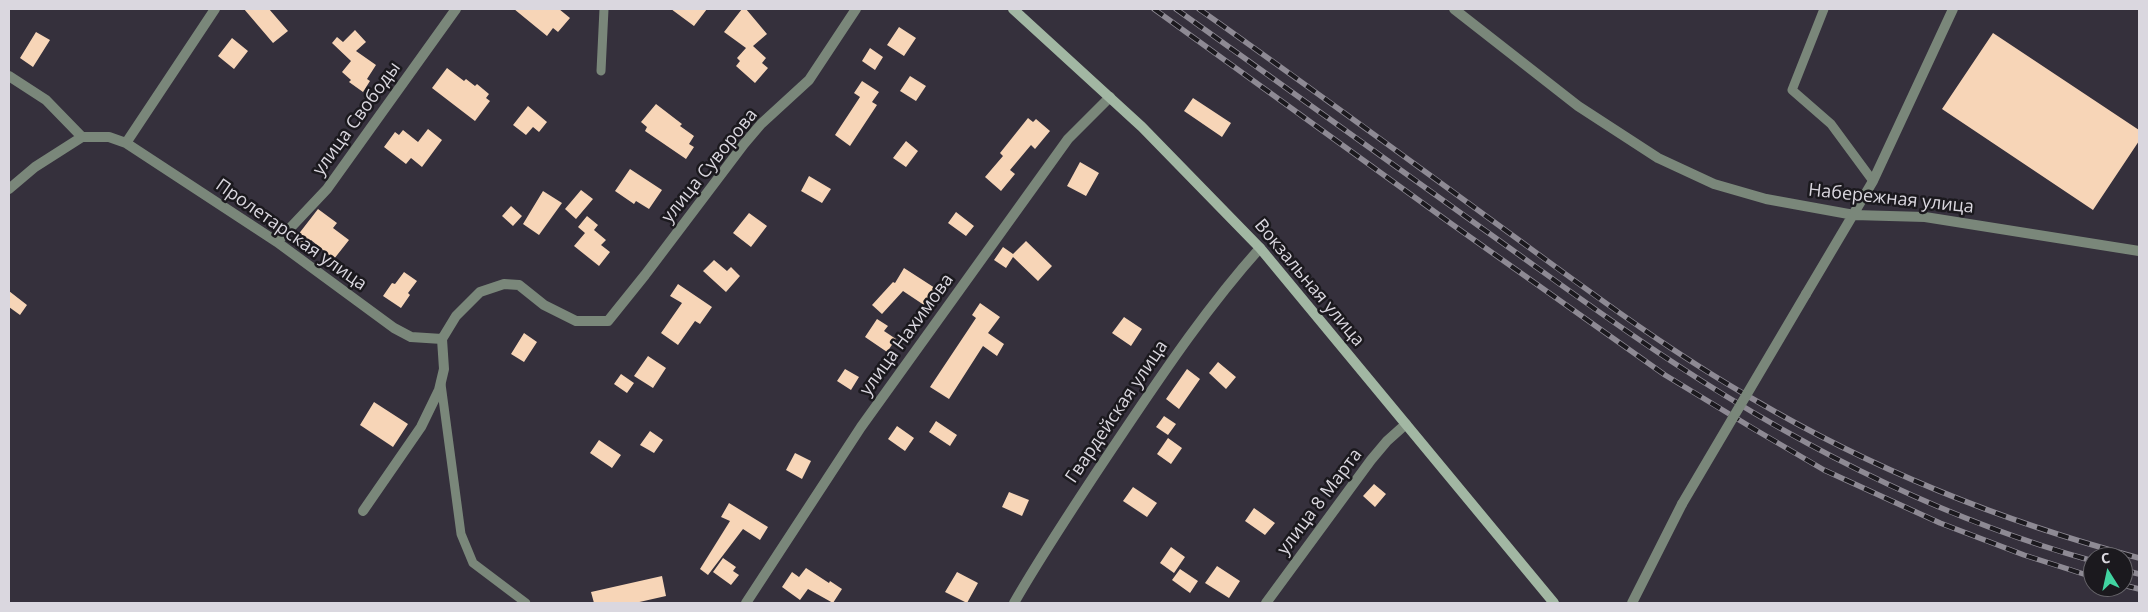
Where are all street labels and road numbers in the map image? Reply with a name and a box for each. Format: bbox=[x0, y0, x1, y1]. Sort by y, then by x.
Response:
street label: улица Свободы bbox=[309, 58, 405, 180]
street label: улица Суворова bbox=[657, 105, 763, 227]
street label: Пролетарская улица bbox=[211, 175, 371, 295]
street label: Набережная улица bbox=[1807, 180, 1975, 218]
street label: Вокзальная улица bbox=[1249, 215, 1369, 351]
street label: улица Нахимова bbox=[856, 270, 958, 400]
street label: Гвардейская улица bbox=[1061, 337, 1173, 487]
street label: улица 8 Марта bbox=[1273, 445, 1367, 559]

